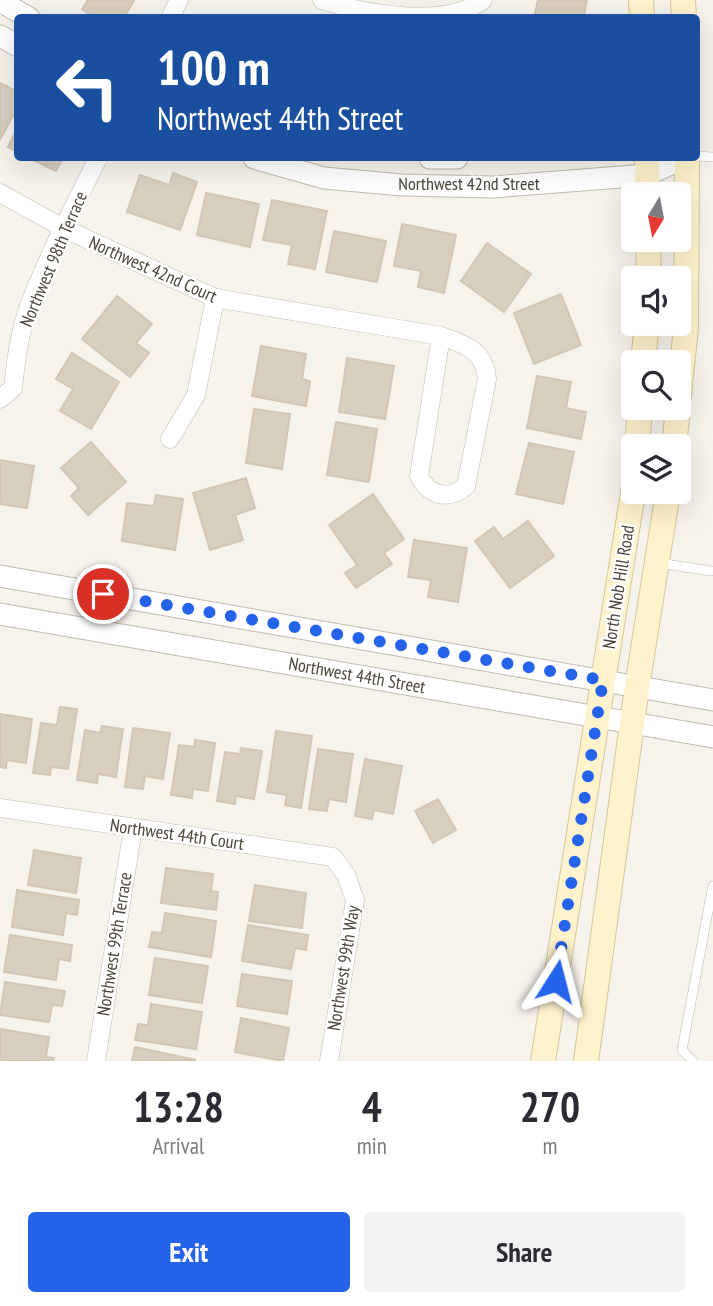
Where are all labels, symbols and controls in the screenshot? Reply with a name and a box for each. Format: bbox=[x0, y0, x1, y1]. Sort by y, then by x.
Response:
text: 100 m bbox=[157, 35, 270, 99]
icon: left bbox=[42, 42, 133, 133]
text: Northwest 44th Street bbox=[157, 97, 403, 139]
street label: Northwest 42nd Street bbox=[398, 172, 540, 195]
north arrow bbox=[621, 182, 691, 252]
map controls bbox=[621, 182, 691, 504]
street label: Northwest 98th Terrace bbox=[14, 188, 92, 330]
street label: Northwest 42nd Court bbox=[85, 230, 221, 308]
button: sound bbox=[621, 266, 691, 336]
button: search bbox=[621, 350, 691, 420]
button: layers bbox=[621, 434, 691, 504]
street label: North Nob Hill Road bbox=[597, 523, 639, 651]
pin bbox=[73, 564, 133, 624]
icon: arrive bbox=[84, 575, 122, 613]
street label: Northwest 44th Street bbox=[287, 652, 427, 698]
street label: Northwest 44th Court bbox=[109, 813, 245, 855]
street label: Northwest 99th Terrace bbox=[91, 871, 137, 1017]
street label: Northwest 99th Way bbox=[322, 904, 364, 1032]
position arrow bbox=[519, 944, 593, 1018]
text: 13:28 bbox=[133, 1079, 224, 1134]
text: 4 bbox=[362, 1079, 382, 1134]
text: 270 bbox=[520, 1079, 580, 1134]
text: Arrival bbox=[152, 1131, 204, 1160]
text: min bbox=[357, 1131, 387, 1160]
text: m bbox=[542, 1131, 557, 1160]
button: Exit bbox=[28, 1212, 350, 1292]
button: Share bbox=[364, 1212, 685, 1292]

